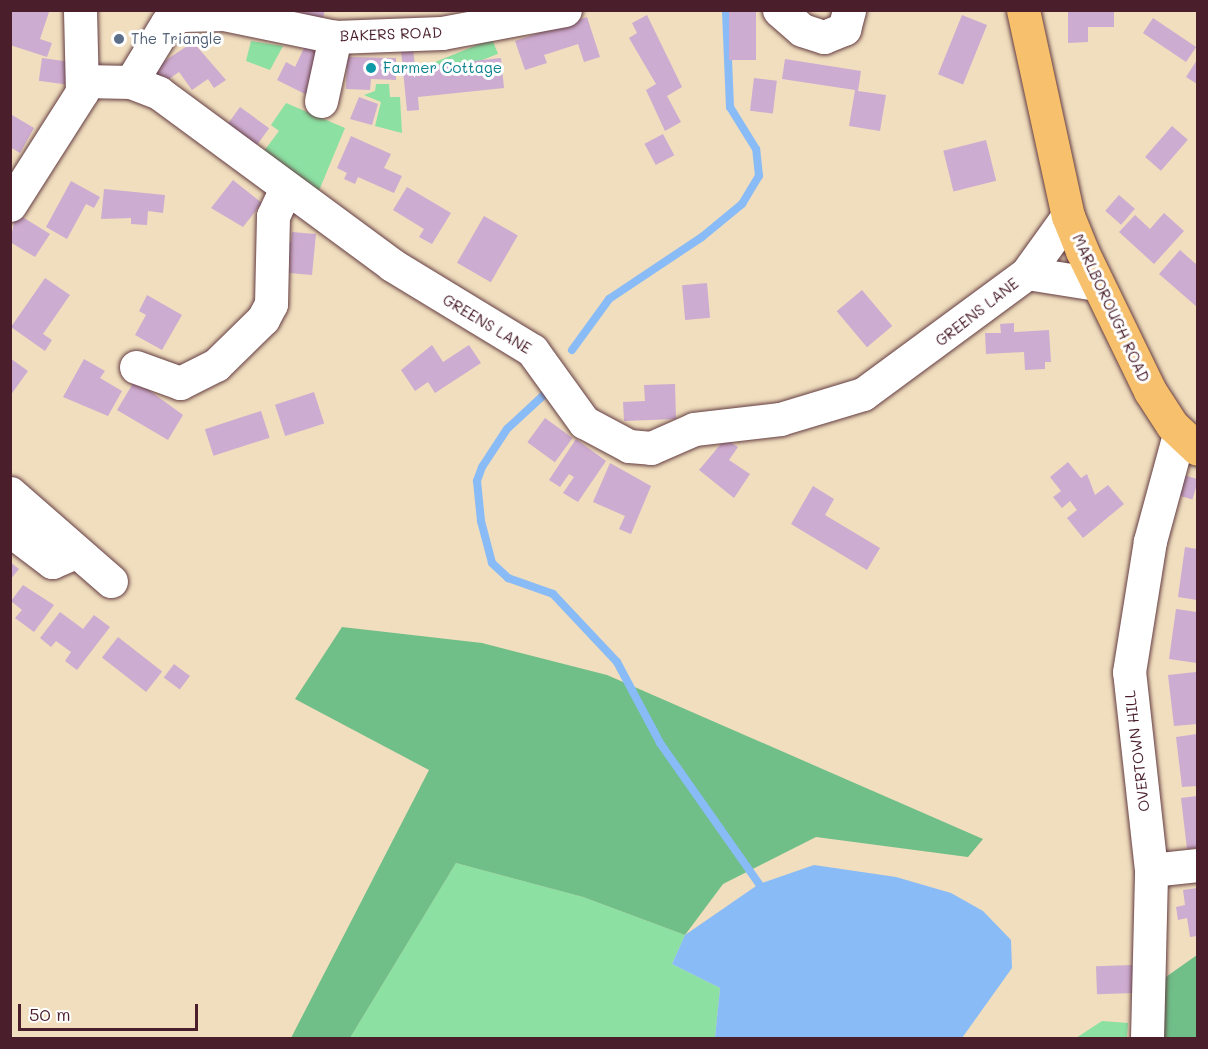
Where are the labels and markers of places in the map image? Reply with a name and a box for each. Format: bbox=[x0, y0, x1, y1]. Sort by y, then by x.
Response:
place label: The Triangle bbox=[131, 30, 222, 48]
marker: The Triangle bbox=[112, 32, 126, 46]
place label: Farmer Cottage bbox=[383, 59, 502, 77]
marker: Farmer Cottage bbox=[364, 61, 378, 75]

